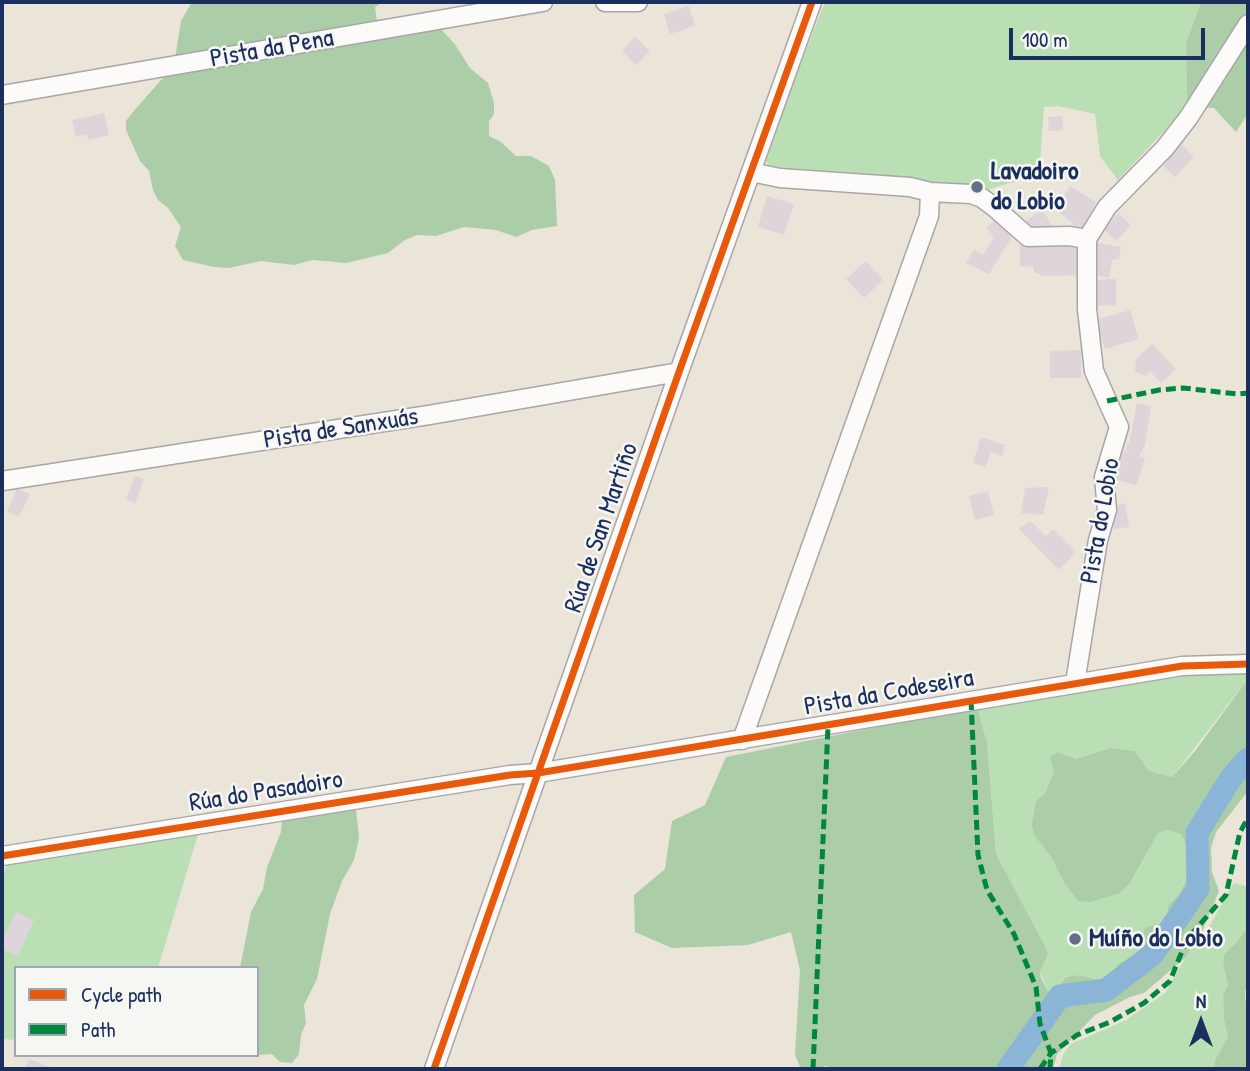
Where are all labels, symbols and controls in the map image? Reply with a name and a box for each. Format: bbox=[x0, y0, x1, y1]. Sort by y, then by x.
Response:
scale bar bbox=[1012, 14, 1208, 58]
street label: Pista da Pena bbox=[208, 23, 336, 75]
text: 100 m bbox=[1022, 25, 1068, 54]
place label: Lavadoiro do Lobio bbox=[991, 156, 1078, 218]
marker: Lavadoiro do Lobio bbox=[969, 179, 985, 195]
street label: Pista de Sanxuás bbox=[261, 401, 421, 457]
street label: Rúa de San Martiño bbox=[558, 439, 646, 617]
street label: Pista do Lobio bbox=[1075, 456, 1127, 586]
street label: Pista da Codeseira bbox=[802, 663, 976, 723]
street label: Rúa do Pasadoiro bbox=[187, 764, 345, 820]
place label: Muíño do Lobio bbox=[1089, 923, 1223, 955]
marker: Muíño do Lobio bbox=[1067, 931, 1083, 947]
legend bbox=[14, 966, 259, 1057]
text: Cycle path bbox=[81, 980, 162, 1009]
north arrow bbox=[1166, 987, 1236, 1057]
text: N bbox=[1196, 988, 1206, 1014]
text: Path bbox=[81, 1015, 115, 1044]

